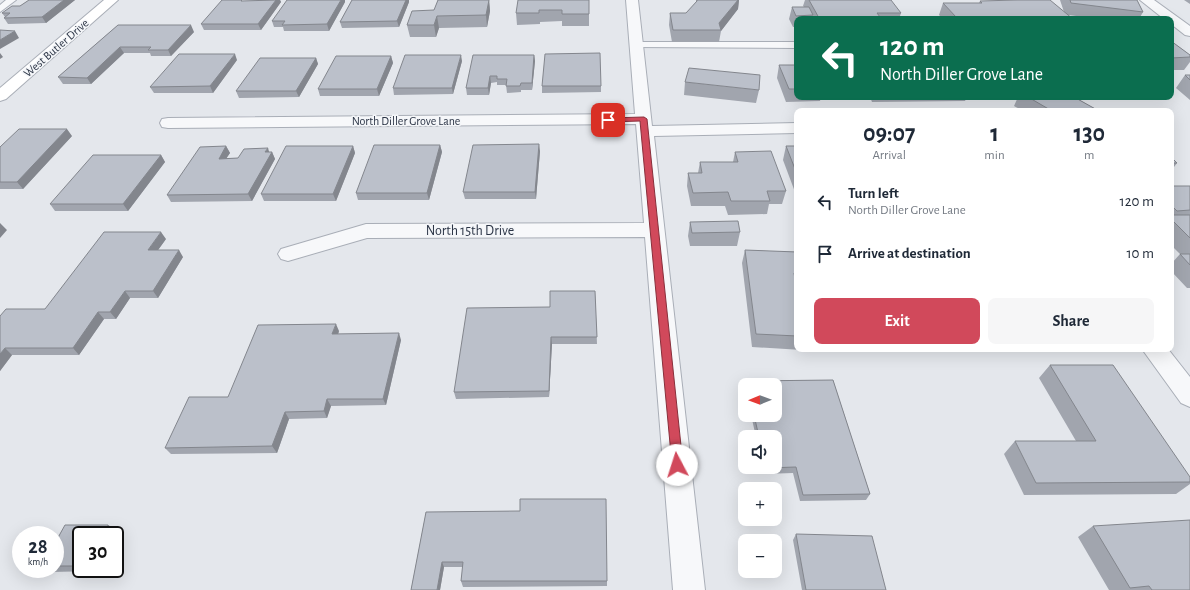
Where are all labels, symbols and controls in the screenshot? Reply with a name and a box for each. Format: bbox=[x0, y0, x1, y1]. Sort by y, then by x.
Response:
street label: West Butler Drive bbox=[21, 17, 91, 79]
icon: left bbox=[814, 32, 866, 84]
text: 120 m bbox=[880, 33, 945, 61]
text: North Diller Grove Lane bbox=[880, 66, 1043, 84]
pin bbox=[591, 103, 625, 137]
icon: arrive bbox=[597, 109, 619, 131]
street label: North Diller Grove Lane bbox=[352, 115, 460, 127]
text: 09:07 bbox=[863, 122, 915, 146]
text: 1 bbox=[990, 122, 999, 146]
text: 130 bbox=[1074, 122, 1105, 146]
text: Arrival bbox=[872, 149, 906, 162]
text: min bbox=[984, 149, 1005, 162]
text: m bbox=[1084, 149, 1095, 162]
text: Turn left bbox=[848, 186, 899, 201]
icon: left bbox=[814, 191, 836, 213]
text: 120 m bbox=[1120, 194, 1154, 209]
text: North Diller Grove Lane bbox=[848, 204, 966, 217]
street label: North 15th Drive bbox=[426, 224, 514, 238]
icon: arrive bbox=[814, 243, 836, 265]
text: Arrive at destination bbox=[848, 246, 971, 261]
text: 10 m bbox=[1126, 246, 1154, 261]
button: Exit bbox=[814, 298, 980, 344]
button: Share bbox=[988, 298, 1154, 344]
north arrow bbox=[738, 378, 782, 422]
map controls bbox=[738, 378, 782, 578]
button: sound bbox=[738, 430, 782, 474]
position arrow bbox=[656, 444, 698, 486]
button: + bbox=[738, 482, 782, 526]
speed limit sign: 30 bbox=[72, 526, 124, 578]
button: − bbox=[738, 534, 782, 578]
text: 28 bbox=[28, 537, 48, 557]
text: km/h bbox=[28, 557, 48, 567]

